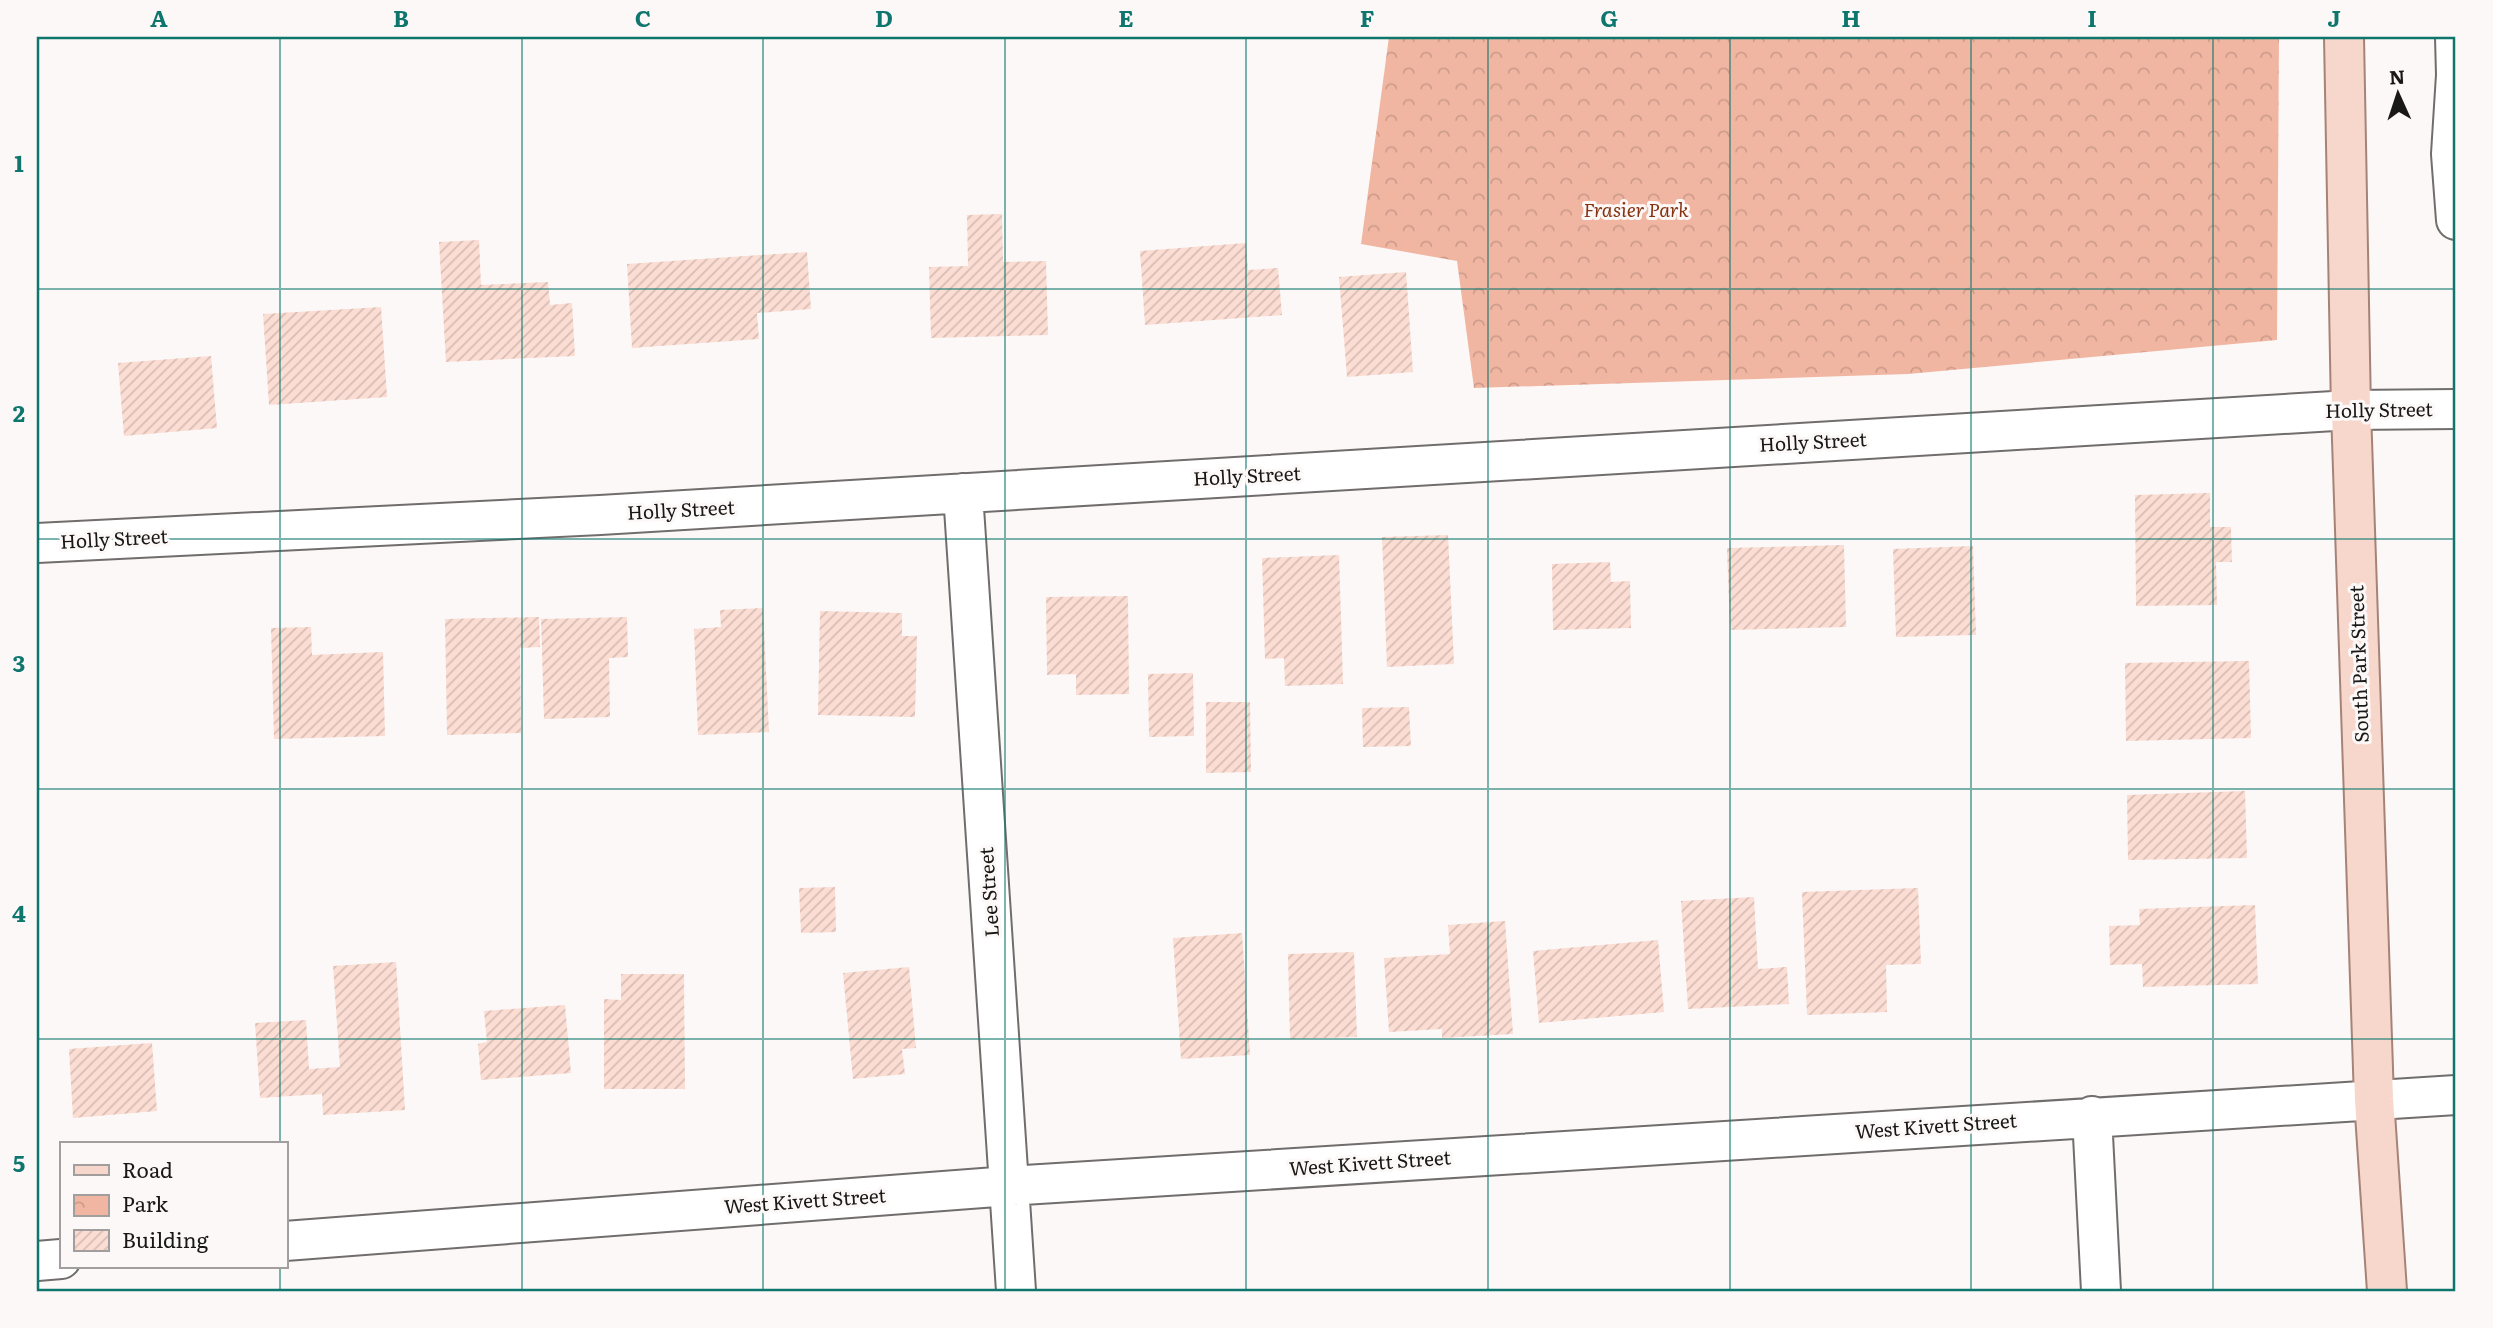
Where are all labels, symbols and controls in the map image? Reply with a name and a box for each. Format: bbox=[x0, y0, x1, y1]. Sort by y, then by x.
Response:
text: A bbox=[150, 0, 168, 34]
text: B bbox=[393, 0, 409, 34]
text: C bbox=[635, 0, 651, 34]
text: D bbox=[875, 0, 893, 34]
text: E bbox=[1118, 0, 1134, 34]
text: F bbox=[1360, 0, 1375, 34]
text: G bbox=[1600, 0, 1618, 34]
text: H bbox=[1841, 0, 1861, 34]
text: I bbox=[2087, 0, 2097, 34]
text: J bbox=[2327, 0, 2341, 34]
north arrow bbox=[2364, 60, 2434, 130]
text: N bbox=[2388, 62, 2406, 90]
text: 1 bbox=[14, 145, 24, 179]
park label: Frasier Park bbox=[1583, 195, 1689, 223]
street label: Holly Street bbox=[2325, 394, 2433, 424]
text: 2 bbox=[13, 395, 25, 429]
street label: Holly Street bbox=[1758, 424, 1868, 458]
street label: Holly Street bbox=[1192, 458, 1302, 492]
street label: Holly Street bbox=[626, 492, 736, 526]
street label: Holly Street bbox=[59, 521, 169, 555]
street label: South Park Street bbox=[2341, 584, 2375, 743]
text: 3 bbox=[13, 645, 25, 679]
street label: Lee Street bbox=[971, 846, 1005, 938]
text: 4 bbox=[12, 895, 26, 929]
street label: West Kivett Street bbox=[1854, 1105, 2018, 1145]
legend bbox=[60, 1142, 287, 1268]
street label: West Kivett Street bbox=[1288, 1142, 1452, 1182]
text: 5 bbox=[13, 1145, 25, 1179]
text: Road bbox=[122, 1153, 173, 1184]
street label: West Kivett Street bbox=[723, 1180, 887, 1220]
text: Park bbox=[122, 1187, 168, 1218]
text: Building bbox=[122, 1223, 209, 1254]

